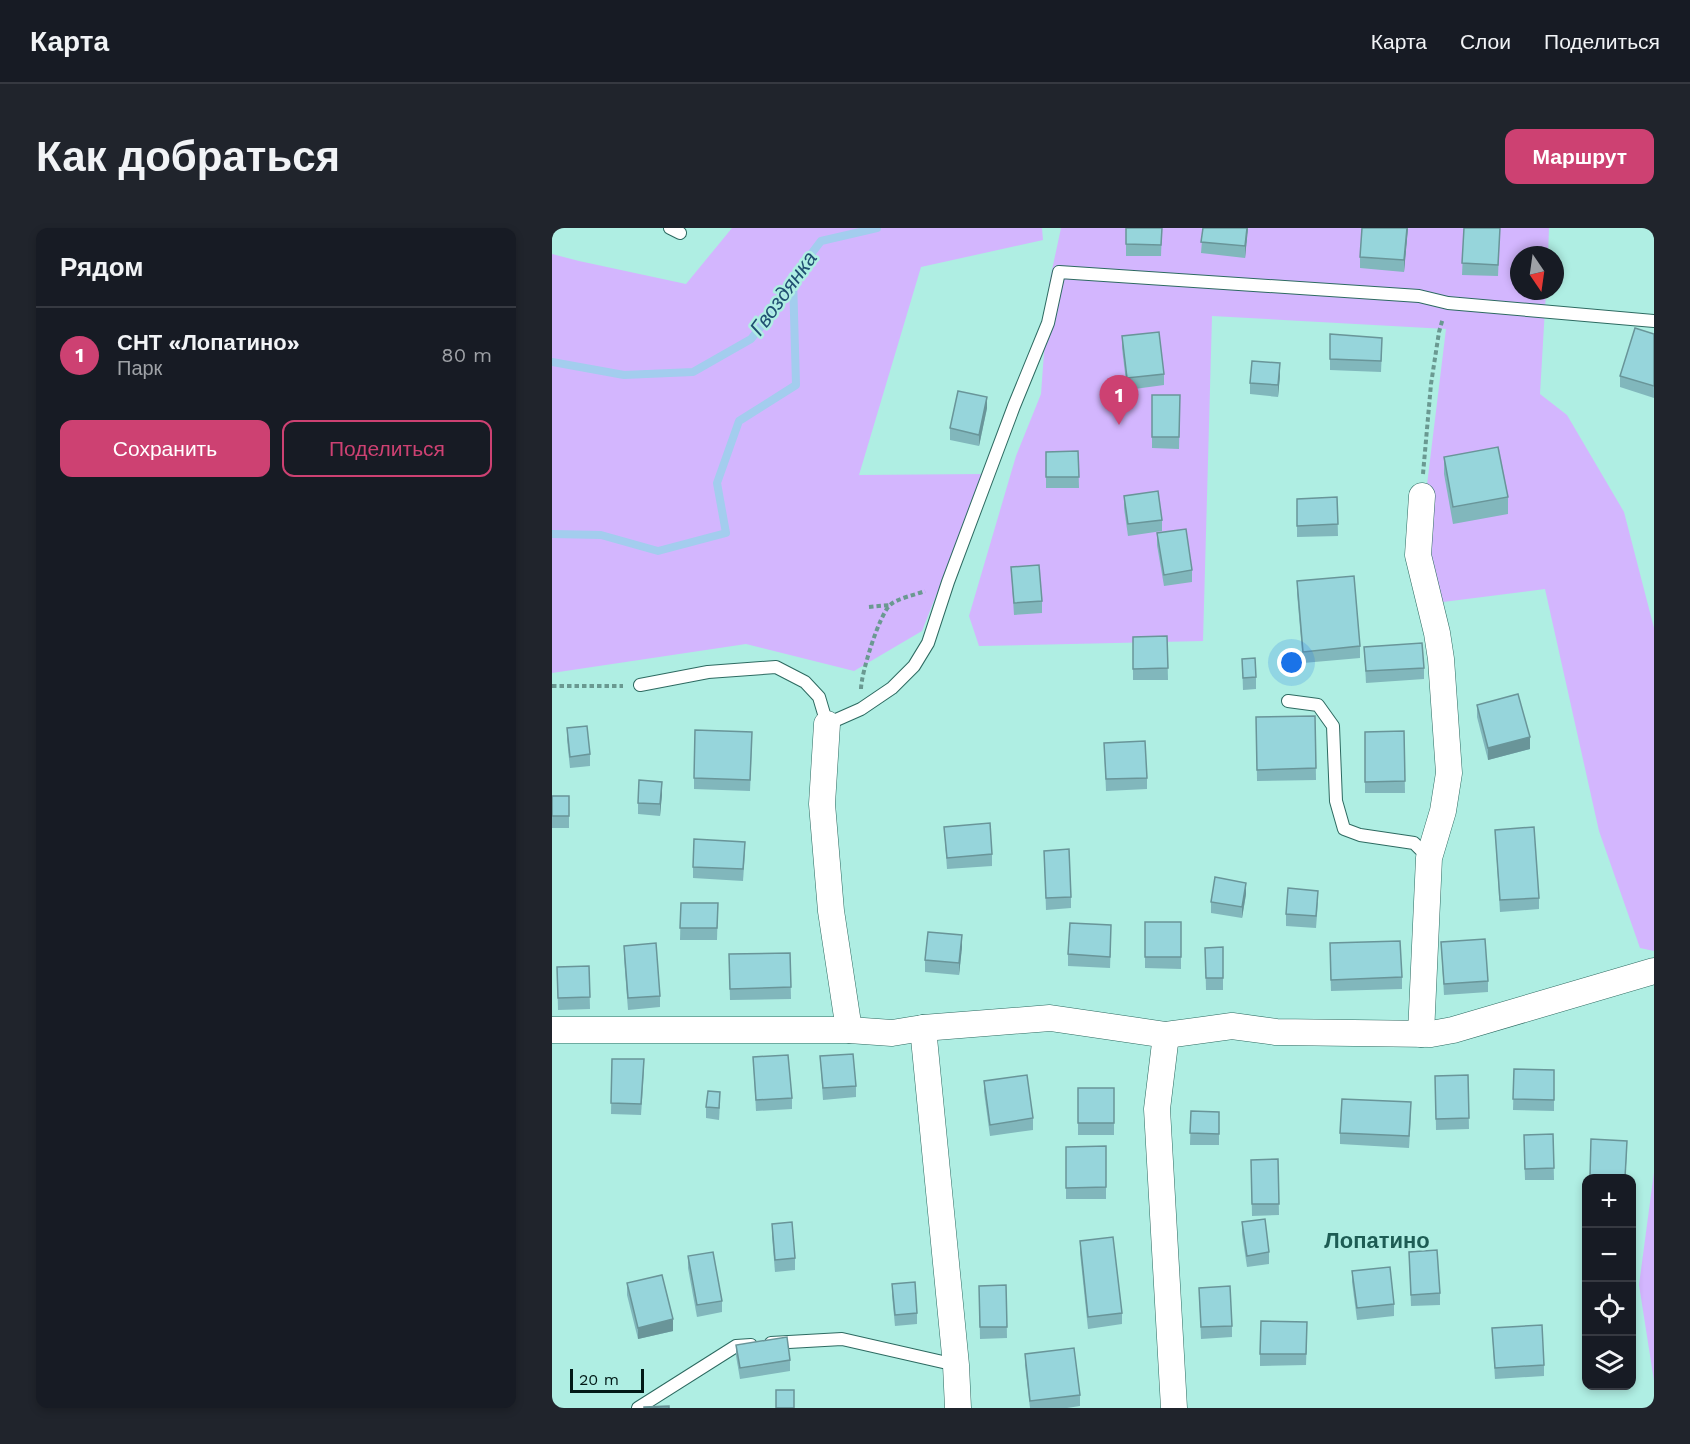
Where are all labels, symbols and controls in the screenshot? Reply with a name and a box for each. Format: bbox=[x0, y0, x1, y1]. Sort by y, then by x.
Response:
text: Карта bbox=[30, 25, 109, 58]
text: Карта bbox=[1371, 29, 1427, 54]
text: Слои bbox=[1460, 29, 1511, 54]
text: Поделиться bbox=[1544, 29, 1660, 54]
button: Маршрут bbox=[1505, 129, 1654, 184]
text: Как добраться bbox=[36, 132, 340, 181]
water label: Гвоздянка bbox=[744, 246, 822, 340]
north arrow bbox=[1510, 246, 1564, 300]
text: Рядом bbox=[60, 252, 143, 282]
text: СНТ «Лопатино» bbox=[117, 330, 300, 355]
text: 1 bbox=[75, 343, 84, 367]
text: 80 m bbox=[441, 343, 492, 367]
text: Парк bbox=[117, 356, 162, 380]
pin: 1 bbox=[1100, 376, 1138, 425]
button: Сохранить bbox=[60, 420, 270, 477]
button: Поделиться bbox=[282, 420, 492, 477]
your location bbox=[1277, 648, 1306, 677]
map controls bbox=[1582, 1174, 1636, 1390]
button: + bbox=[1582, 1174, 1636, 1228]
district label: Лопатино bbox=[1324, 1228, 1430, 1253]
button: − bbox=[1582, 1228, 1636, 1282]
button: locate bbox=[1582, 1282, 1636, 1336]
button: layers bbox=[1582, 1336, 1636, 1390]
scale bar bbox=[570, 1366, 644, 1394]
text: 20 m bbox=[579, 1370, 619, 1389]

